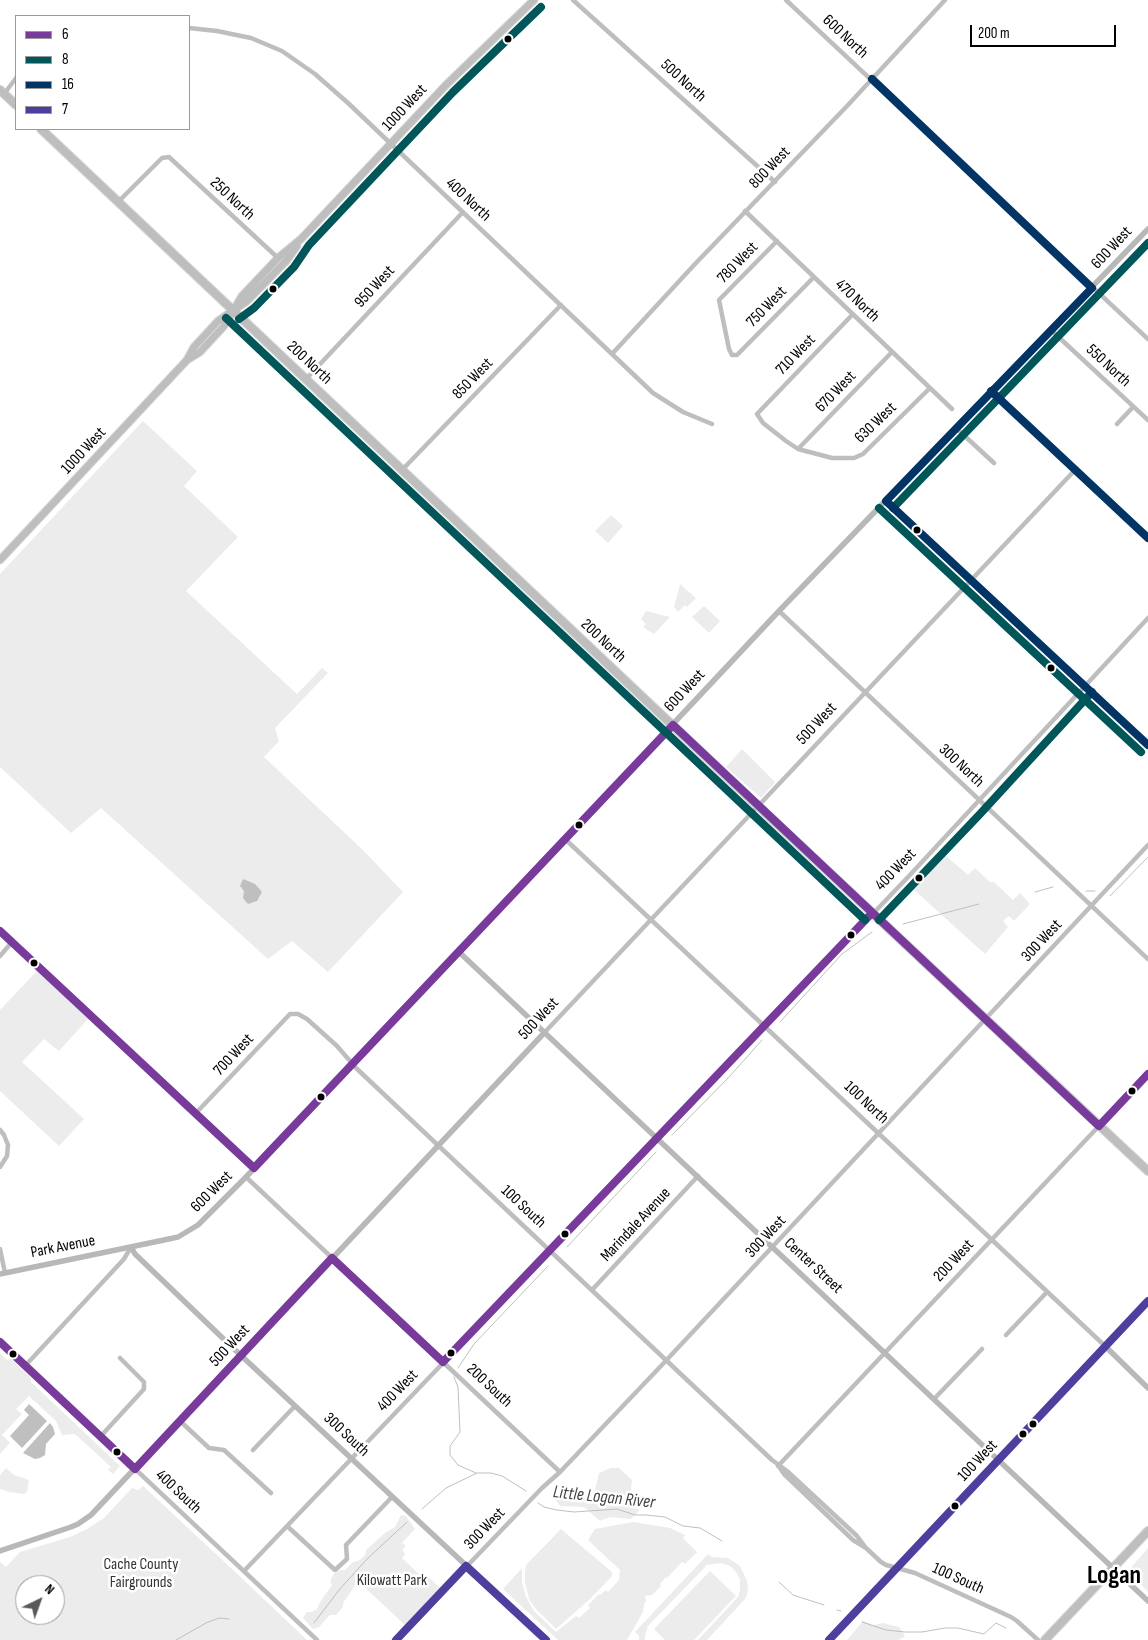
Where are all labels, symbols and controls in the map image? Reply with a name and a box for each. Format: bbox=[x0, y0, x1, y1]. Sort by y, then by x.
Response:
street label: 600 North bbox=[818, 11, 872, 63]
legend bbox=[15, 15, 190, 130]
scale bar bbox=[973, 15, 1119, 47]
text: 200 m bbox=[978, 24, 1010, 43]
text: 6 bbox=[62, 25, 69, 44]
unlabelled marker bbox=[503, 34, 513, 44]
text: 8 bbox=[62, 50, 69, 69]
street label: 500 North bbox=[656, 56, 710, 106]
text: 16 bbox=[62, 75, 74, 94]
street label: 1000 West bbox=[379, 81, 431, 135]
text: 7 bbox=[62, 100, 68, 119]
street label: 800 West bbox=[745, 143, 795, 193]
street label: 250 North bbox=[206, 174, 258, 224]
street label: 400 North bbox=[441, 174, 495, 226]
street label: 600 West bbox=[1088, 223, 1136, 273]
street label: 780 West bbox=[714, 238, 762, 288]
street label: 950 West bbox=[351, 262, 399, 312]
street label: 470 North bbox=[831, 275, 883, 327]
street label: 750 West bbox=[743, 282, 791, 332]
unlabelled marker bbox=[268, 284, 278, 294]
street label: 710 West bbox=[772, 331, 820, 379]
street label: 200 North bbox=[282, 337, 336, 389]
street label: 550 North bbox=[1082, 341, 1134, 391]
street label: 850 West bbox=[449, 354, 497, 404]
street label: 670 West bbox=[812, 367, 860, 417]
street label: 630 West bbox=[851, 399, 901, 447]
street label: 1000 West bbox=[58, 424, 110, 478]
unlabelled marker bbox=[912, 525, 922, 535]
street label: 200 North bbox=[576, 615, 630, 667]
unlabelled marker bbox=[1046, 663, 1056, 673]
street label: 600 West bbox=[661, 666, 709, 716]
street label: 500 West bbox=[793, 699, 841, 749]
street label: 300 North bbox=[934, 740, 988, 792]
unlabelled marker bbox=[574, 820, 584, 830]
street label: 400 West bbox=[871, 845, 921, 895]
unlabelled marker bbox=[914, 873, 924, 883]
street label: 300 West bbox=[1018, 916, 1066, 966]
unlabelled marker bbox=[846, 930, 856, 940]
unlabelled marker bbox=[29, 958, 39, 968]
street label: 500 West bbox=[515, 994, 563, 1044]
street label: 700 West bbox=[210, 1030, 258, 1080]
street label: 100 North bbox=[840, 1078, 892, 1128]
unlabelled marker bbox=[1127, 1086, 1137, 1096]
unlabelled marker bbox=[316, 1092, 326, 1102]
street label: 600 West bbox=[187, 1167, 237, 1217]
street label: 100 South bbox=[497, 1181, 549, 1233]
street label: Marindale Avenue bbox=[597, 1184, 675, 1266]
street label: 300 West bbox=[742, 1212, 790, 1262]
unlabelled marker bbox=[560, 1229, 570, 1239]
street label: Park Avenue bbox=[29, 1231, 97, 1263]
street label: Center Street bbox=[780, 1234, 846, 1298]
street label: 200 West bbox=[930, 1236, 978, 1286]
street label: 500 West bbox=[206, 1321, 254, 1371]
unlabelled marker bbox=[446, 1348, 456, 1358]
unlabelled marker bbox=[8, 1349, 18, 1359]
street label: 200 South bbox=[462, 1360, 516, 1412]
street label: 400 West bbox=[373, 1366, 423, 1416]
street label: 300 South bbox=[319, 1409, 373, 1461]
unlabelled marker bbox=[1028, 1419, 1038, 1429]
unlabelled marker bbox=[1018, 1429, 1028, 1439]
street label: 100 West bbox=[954, 1436, 1002, 1486]
unlabelled marker bbox=[112, 1447, 122, 1457]
street label: 400 South bbox=[151, 1466, 205, 1518]
water label: Little Logan River bbox=[552, 1482, 656, 1514]
unlabelled marker bbox=[950, 1501, 960, 1511]
street label: 300 West bbox=[460, 1504, 510, 1554]
park label: Cache County Fairgrounds bbox=[104, 1555, 178, 1593]
street label: 100 South bbox=[929, 1559, 987, 1599]
district label: Logan bbox=[1087, 1560, 1141, 1592]
park label: Kilowatt Park bbox=[357, 1571, 427, 1591]
north arrow bbox=[15, 1575, 65, 1625]
text: N bbox=[41, 1580, 58, 1598]

